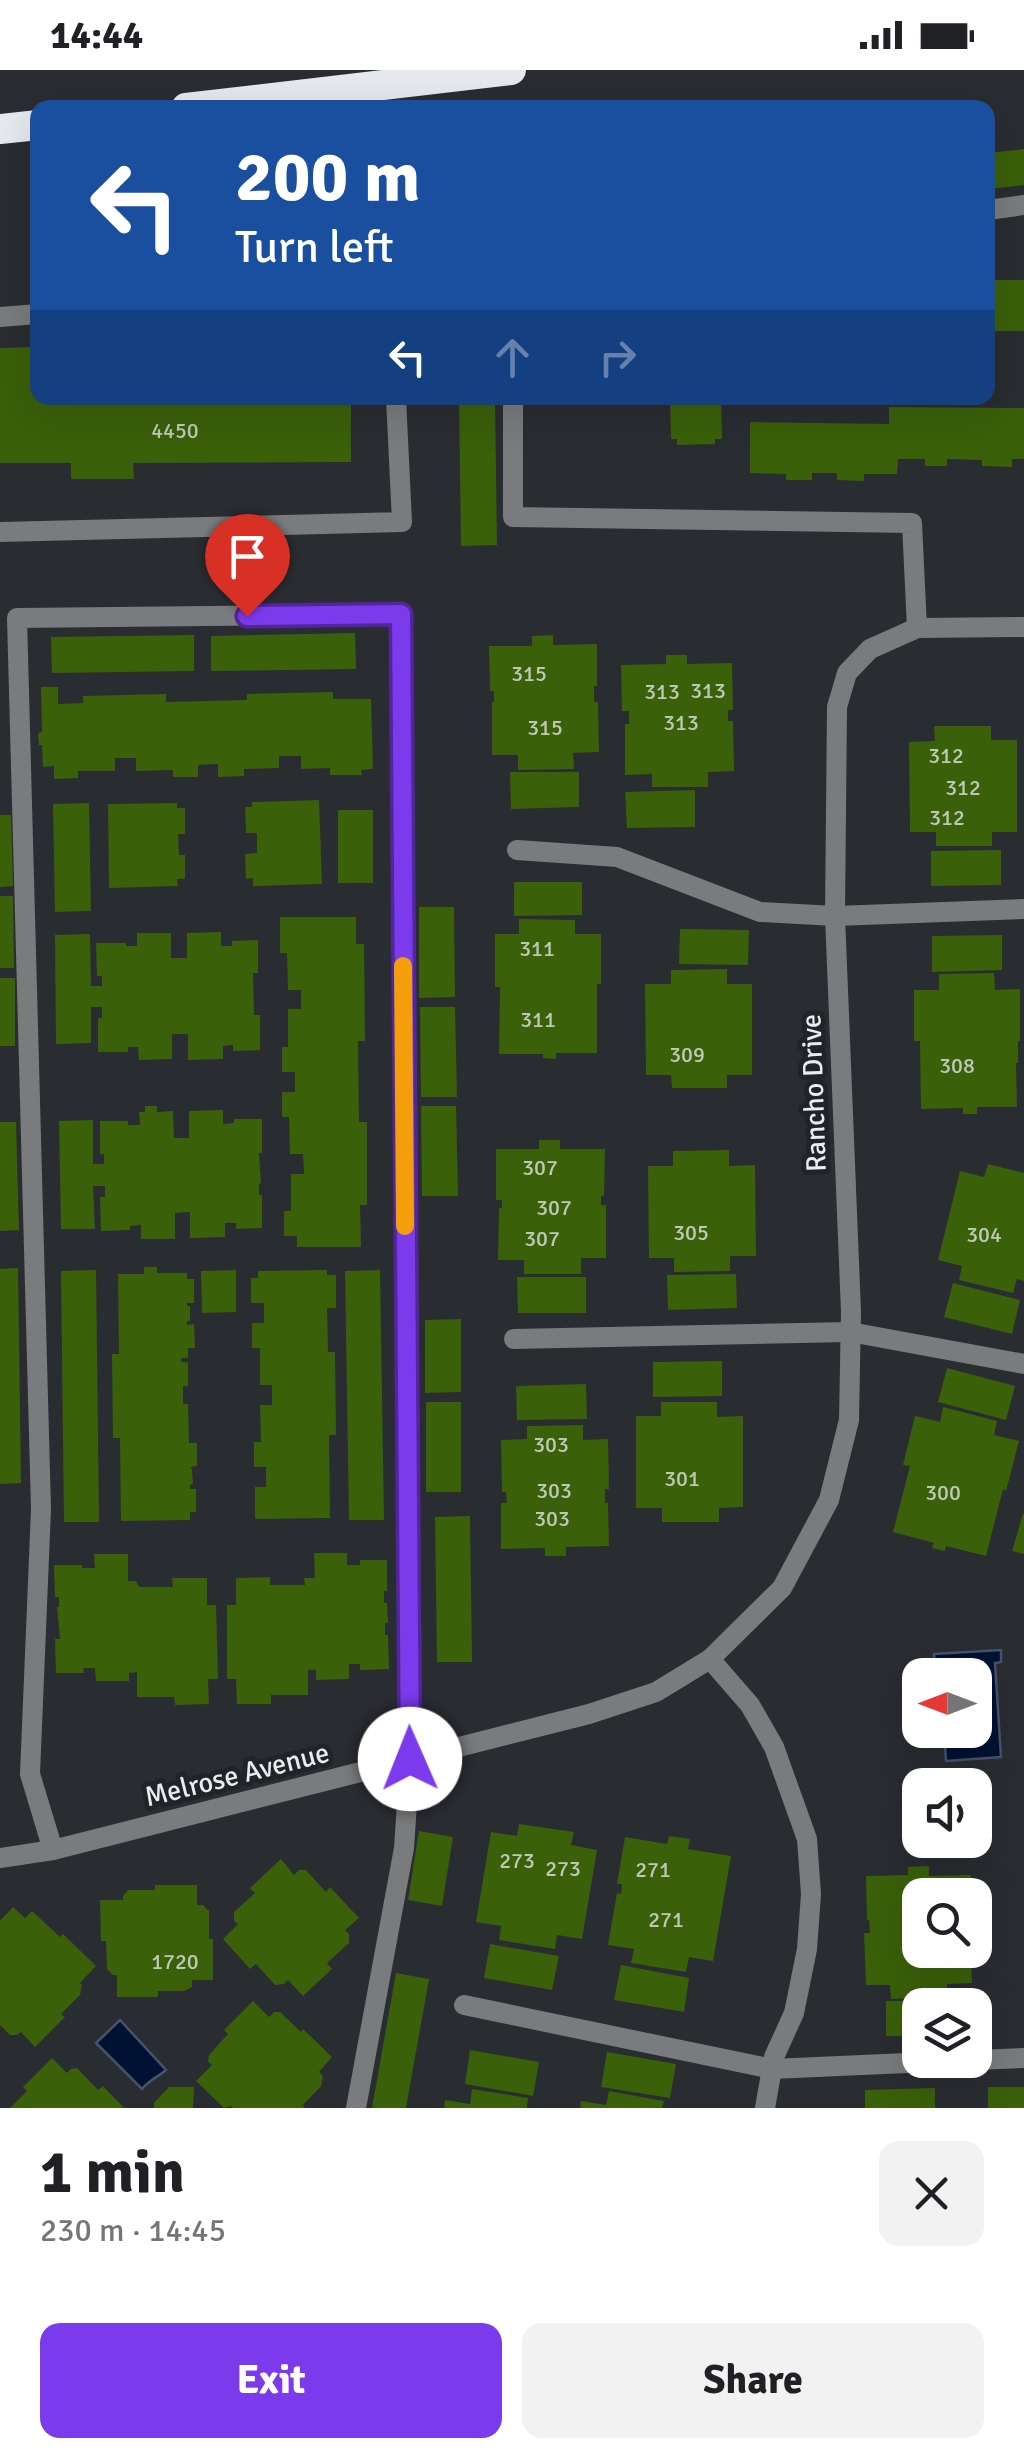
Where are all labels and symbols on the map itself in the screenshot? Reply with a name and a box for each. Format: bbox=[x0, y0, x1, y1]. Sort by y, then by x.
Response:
house number: 4450 bbox=[151, 417, 199, 444]
pin bbox=[205, 514, 290, 617]
house number: 315 bbox=[511, 660, 547, 687]
house number: 313 bbox=[690, 677, 726, 704]
house number: 313 bbox=[644, 678, 680, 705]
house number: 313 bbox=[663, 709, 699, 736]
house number: 315 bbox=[527, 714, 563, 741]
house number: 312 bbox=[928, 742, 964, 769]
house number: 312 bbox=[945, 774, 981, 801]
house number: 312 bbox=[929, 804, 965, 831]
house number: 311 bbox=[519, 935, 555, 962]
house number: 311 bbox=[520, 1006, 556, 1033]
street label: Rancho Drive bbox=[794, 1014, 834, 1172]
house number: 309 bbox=[669, 1041, 705, 1068]
house number: 308 bbox=[939, 1052, 975, 1079]
house number: 307 bbox=[522, 1154, 558, 1181]
house number: 307 bbox=[536, 1194, 572, 1221]
house number: 305 bbox=[673, 1219, 709, 1246]
house number: 304 bbox=[966, 1221, 1002, 1248]
house number: 307 bbox=[524, 1225, 560, 1252]
house number: 303 bbox=[533, 1431, 569, 1458]
house number: 301 bbox=[664, 1465, 700, 1492]
house number: 303 bbox=[536, 1477, 572, 1504]
house number: 300 bbox=[925, 1479, 961, 1506]
house number: 303 bbox=[534, 1505, 570, 1532]
north arrow bbox=[902, 1658, 992, 1748]
position arrow bbox=[358, 1707, 462, 1811]
street label: Melrose Avenue bbox=[141, 1736, 333, 1814]
house number: 273 bbox=[499, 1847, 535, 1874]
house number: 273 bbox=[545, 1855, 581, 1882]
house number: 271 bbox=[635, 1856, 671, 1883]
house number: 271 bbox=[648, 1906, 684, 1933]
house number: 1720 bbox=[151, 1948, 199, 1975]

